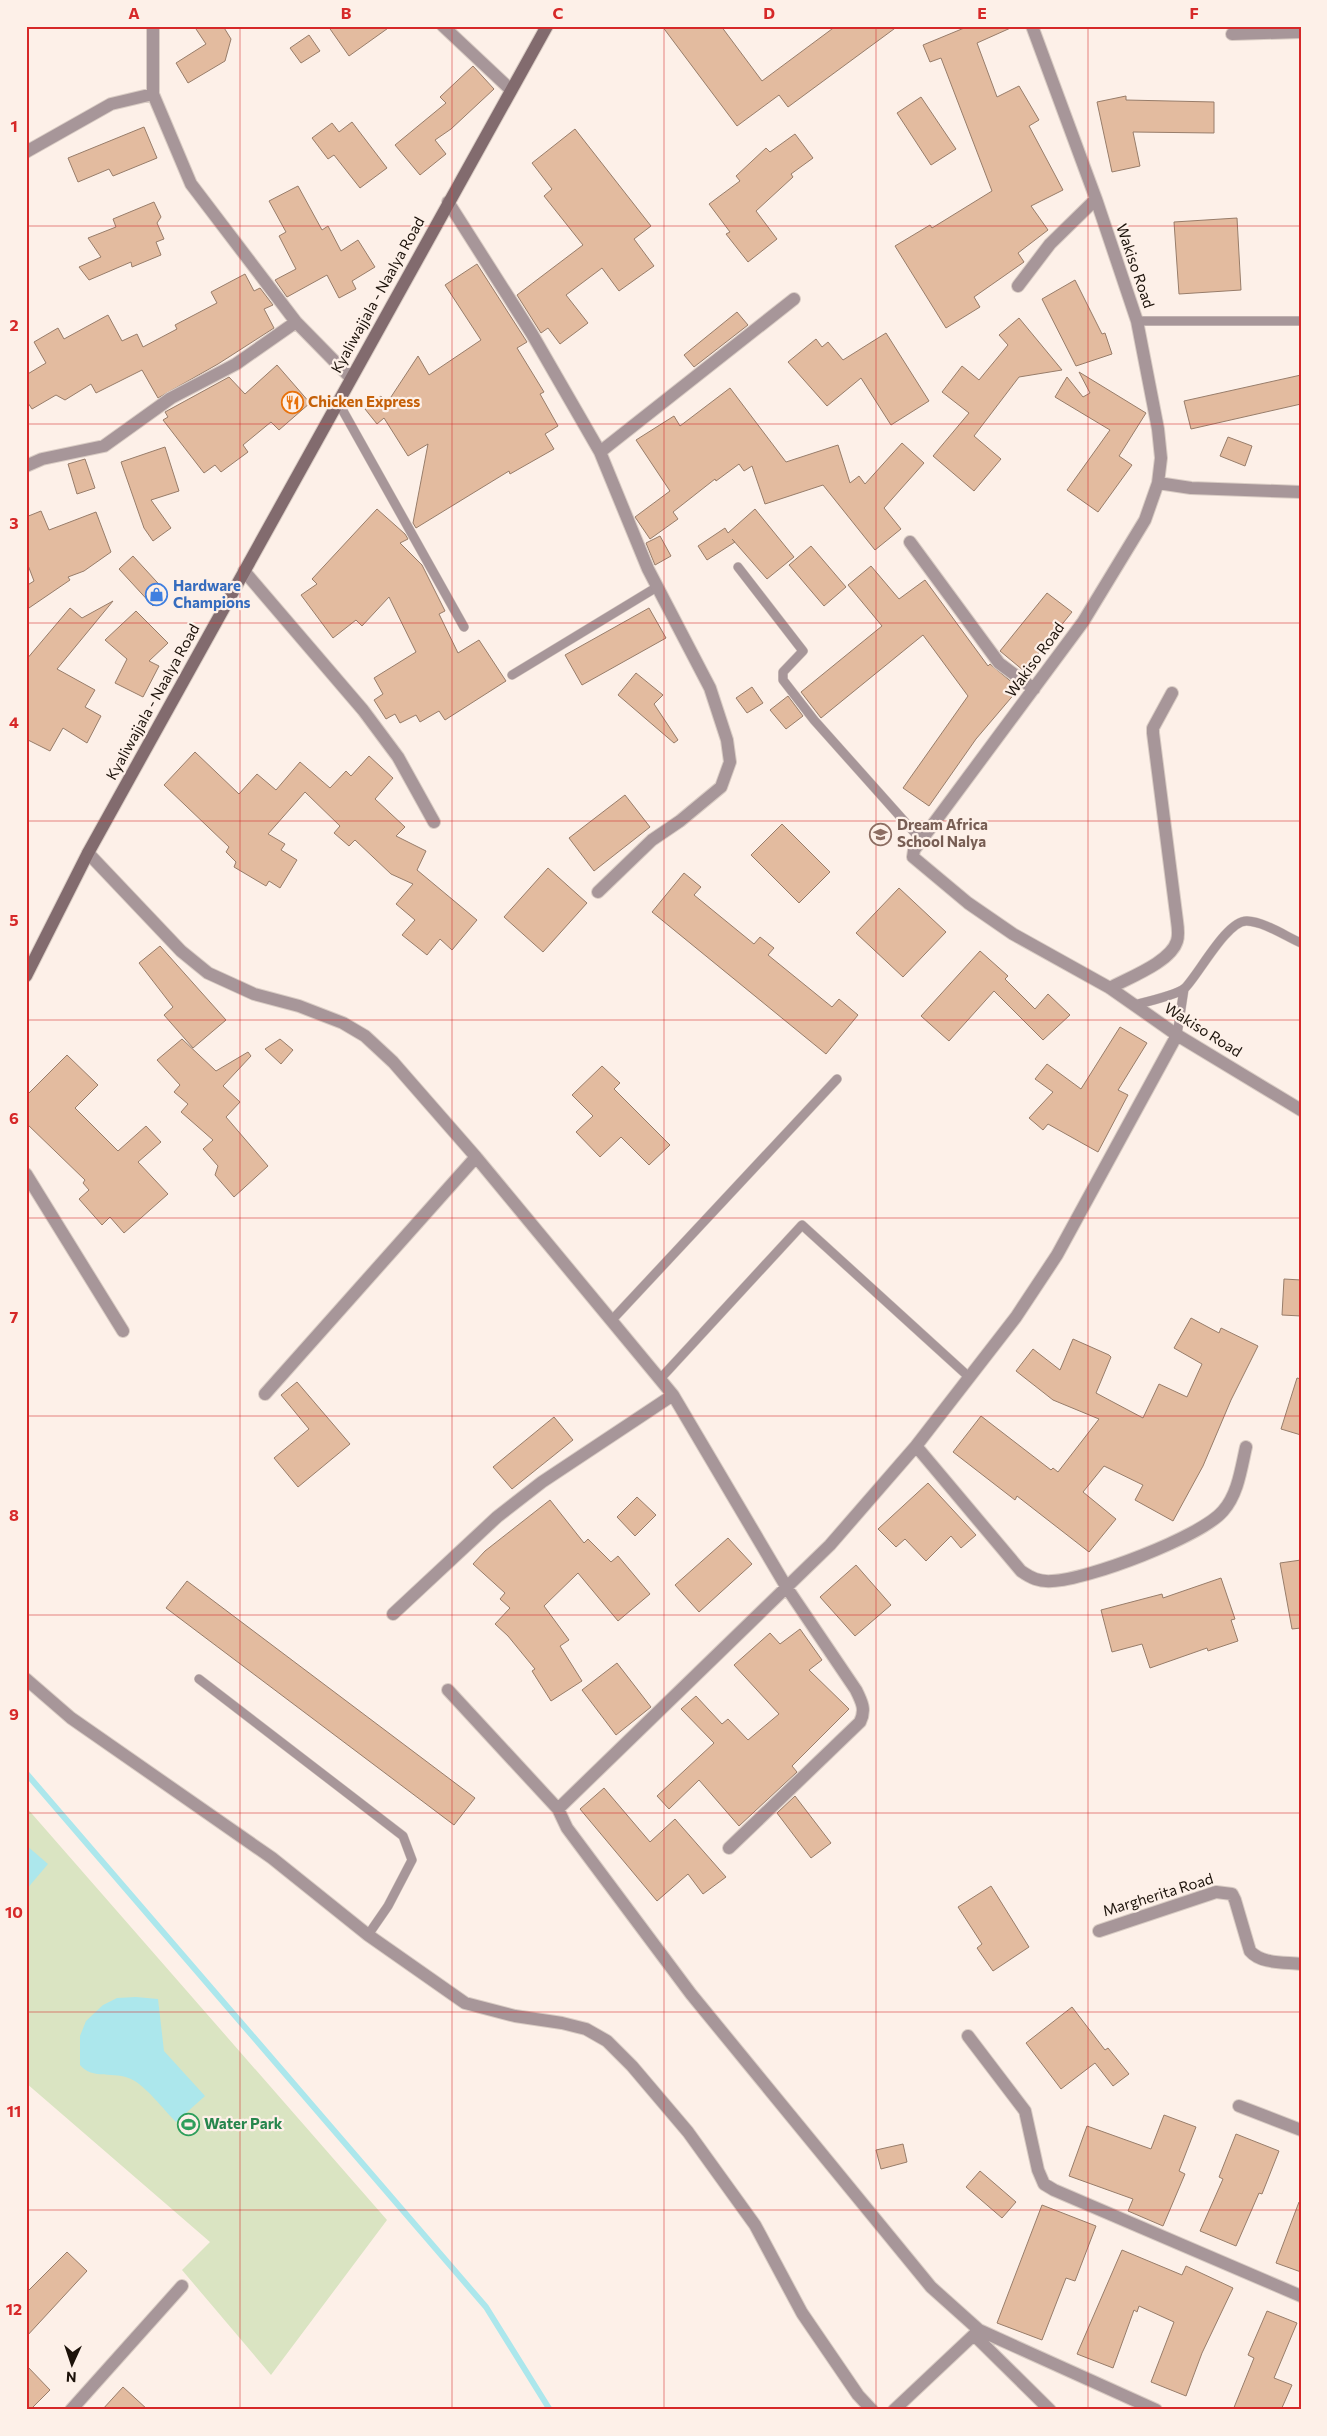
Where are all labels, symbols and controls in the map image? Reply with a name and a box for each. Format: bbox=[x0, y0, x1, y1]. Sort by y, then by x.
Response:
text: A bbox=[128, 3, 140, 22]
text: B bbox=[341, 3, 352, 22]
text: C bbox=[553, 3, 564, 22]
text: D bbox=[763, 3, 775, 22]
text: E bbox=[977, 3, 987, 22]
text: F bbox=[1189, 3, 1199, 22]
text: 1 bbox=[10, 116, 18, 135]
street label: Kyaliwajjala - Naalya Road bbox=[327, 213, 428, 376]
street label: Wakiso Road bbox=[1113, 221, 1159, 310]
text: 2 bbox=[9, 315, 19, 334]
restaurant icon: Chicken Express bbox=[280, 390, 304, 414]
place label: Chicken Express bbox=[308, 392, 420, 410]
text: 3 bbox=[9, 513, 19, 532]
place label: Hardware Champions bbox=[173, 576, 251, 611]
shop icon: Hardware Champions bbox=[145, 583, 169, 607]
street label: Wakiso Road bbox=[1001, 619, 1067, 700]
street label: Kyaliwajjala - Naalya Road bbox=[102, 620, 203, 783]
text: 4 bbox=[9, 712, 19, 731]
place label: Dream Africa School Nalya bbox=[897, 815, 988, 850]
school or university icon: Dream Africa School Nalya bbox=[869, 822, 893, 846]
text: 5 bbox=[9, 910, 19, 929]
street label: Wakiso Road bbox=[1161, 998, 1246, 1060]
text: 6 bbox=[9, 1108, 19, 1127]
text: 7 bbox=[10, 1307, 19, 1326]
text: 8 bbox=[9, 1505, 19, 1524]
text: 9 bbox=[9, 1704, 19, 1723]
street label: Margherita Road bbox=[1100, 1869, 1215, 1919]
text: 10 bbox=[5, 1902, 23, 1921]
text: 11 bbox=[7, 2101, 21, 2120]
sports icon: Water Park bbox=[176, 2112, 200, 2136]
place label: Water Park bbox=[204, 2114, 283, 2132]
text: 12 bbox=[6, 2299, 22, 2318]
north arrow bbox=[48, 2338, 98, 2388]
text: N bbox=[66, 2369, 77, 2386]

